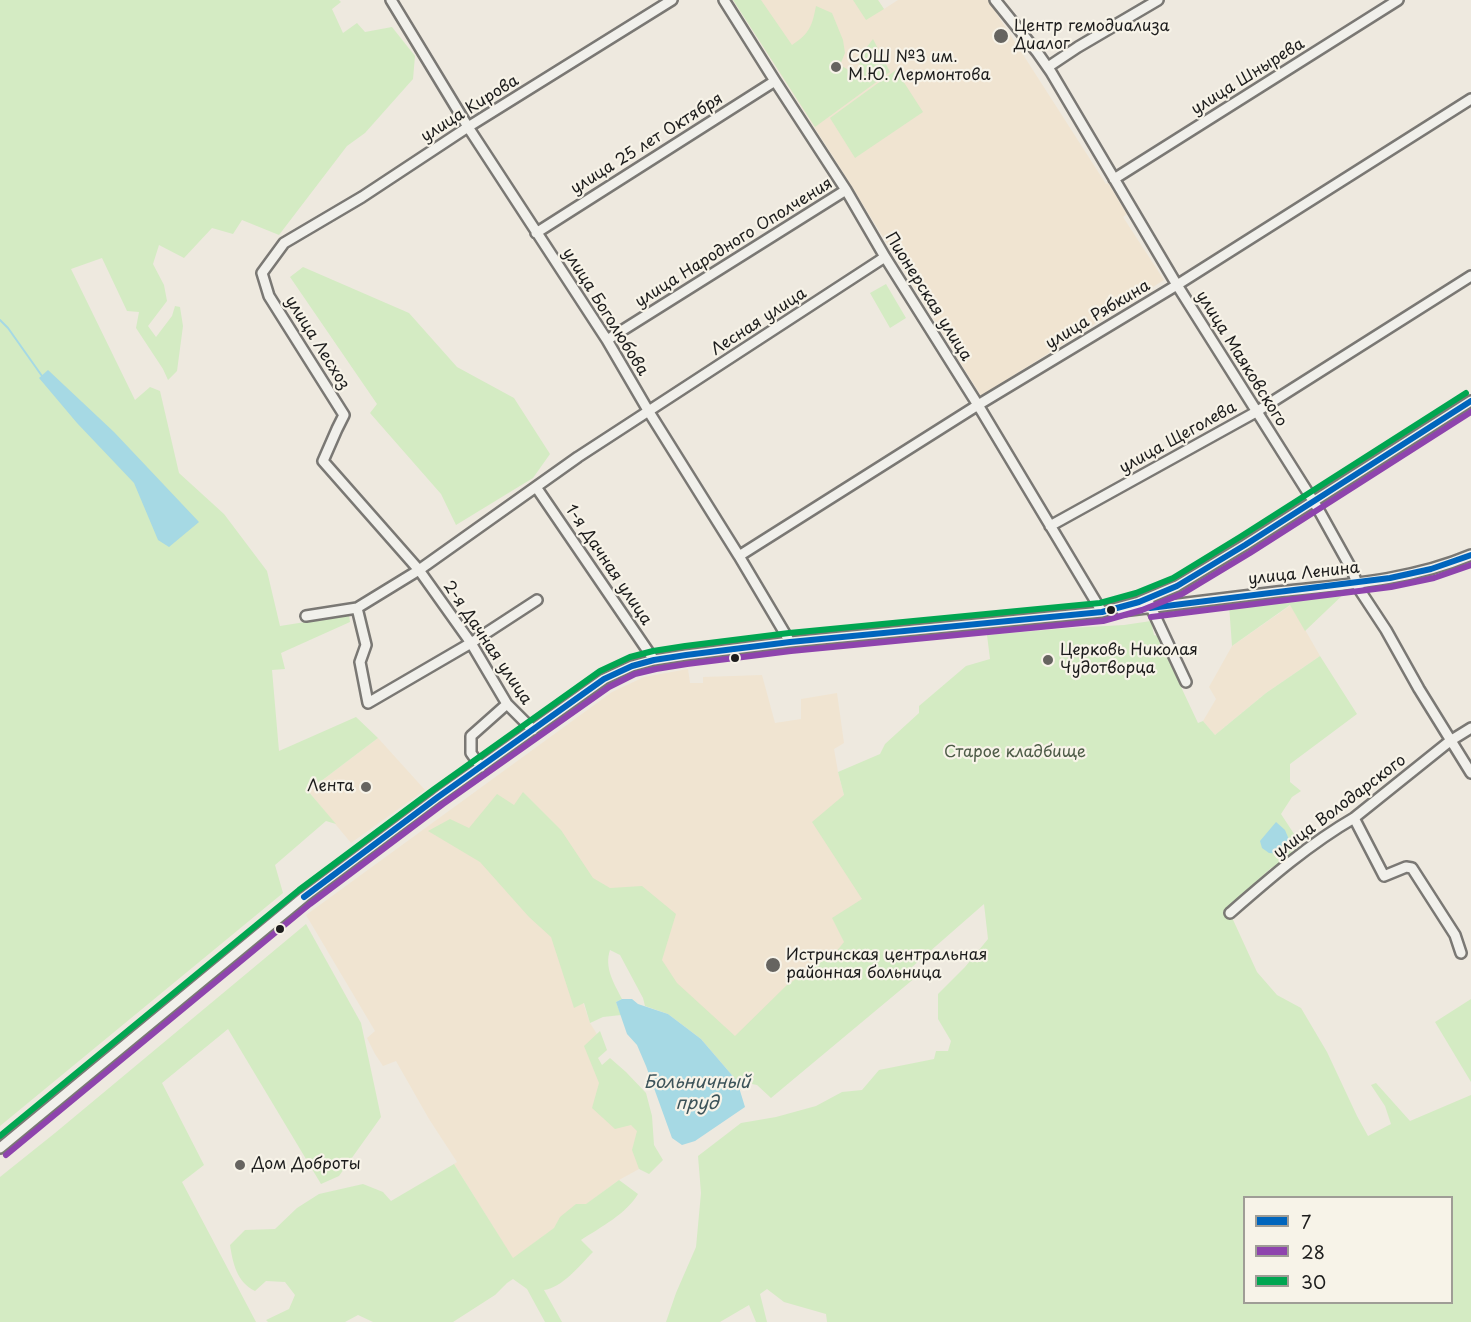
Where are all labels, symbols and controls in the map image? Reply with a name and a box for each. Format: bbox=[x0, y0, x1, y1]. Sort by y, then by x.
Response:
place label: Центр гемодиализа Диалог bbox=[1014, 17, 1170, 55]
marker: Центр гемодиализа Диалог bbox=[992, 27, 1010, 45]
street label: улица Шнырева bbox=[1188, 34, 1308, 120]
place label: СОШ №3 им. М.Ю. Лермонтова bbox=[848, 48, 990, 86]
marker: СОШ №3 им. М.Ю. Лермонтова bbox=[829, 60, 843, 74]
street label: улица Кирова bbox=[418, 71, 522, 147]
street label: улица 25 лет Октября bbox=[567, 89, 727, 199]
street label: улица Народного Ополчения bbox=[632, 174, 836, 312]
street label: Пионерская улица bbox=[881, 229, 975, 365]
street label: улица Боголюбова bbox=[558, 245, 652, 379]
street label: улица Рябкина bbox=[1042, 276, 1154, 354]
street label: Лесная улица bbox=[708, 284, 810, 360]
street label: улица Маяковского bbox=[1191, 288, 1291, 430]
street label: улица Лесхоз bbox=[280, 292, 354, 394]
street label: улица Щеголева bbox=[1116, 398, 1240, 478]
street label: 1-я Дачная улица bbox=[561, 501, 655, 629]
street label: улица Ленина bbox=[1247, 559, 1361, 589]
street label: 2-я Дачная улица bbox=[438, 577, 536, 709]
unlabelled marker bbox=[1105, 604, 1117, 616]
place label: Церковь Николая Чудотворца bbox=[1060, 641, 1198, 679]
unlabelled marker bbox=[729, 652, 741, 664]
marker: Церковь Николая Чудотворца bbox=[1041, 653, 1055, 667]
park label: Старое кладбище bbox=[944, 743, 1086, 763]
street label: улица Володарского bbox=[1270, 751, 1410, 863]
place label: Лента bbox=[307, 777, 354, 797]
marker: Лента bbox=[359, 780, 373, 794]
unlabelled marker bbox=[274, 923, 286, 935]
place label: Истринская центральная районная больница bbox=[786, 946, 987, 984]
marker: Истринская центральная районная больница bbox=[764, 956, 782, 974]
water label: Больничный пруд bbox=[644, 1072, 750, 1114]
place label: Дом Доброты bbox=[252, 1155, 361, 1175]
marker: Дом Доброты bbox=[233, 1158, 247, 1172]
legend bbox=[1243, 1196, 1453, 1304]
text: 7 bbox=[1301, 1208, 1311, 1235]
text: 28 bbox=[1301, 1238, 1325, 1265]
text: 30 bbox=[1301, 1268, 1326, 1295]

